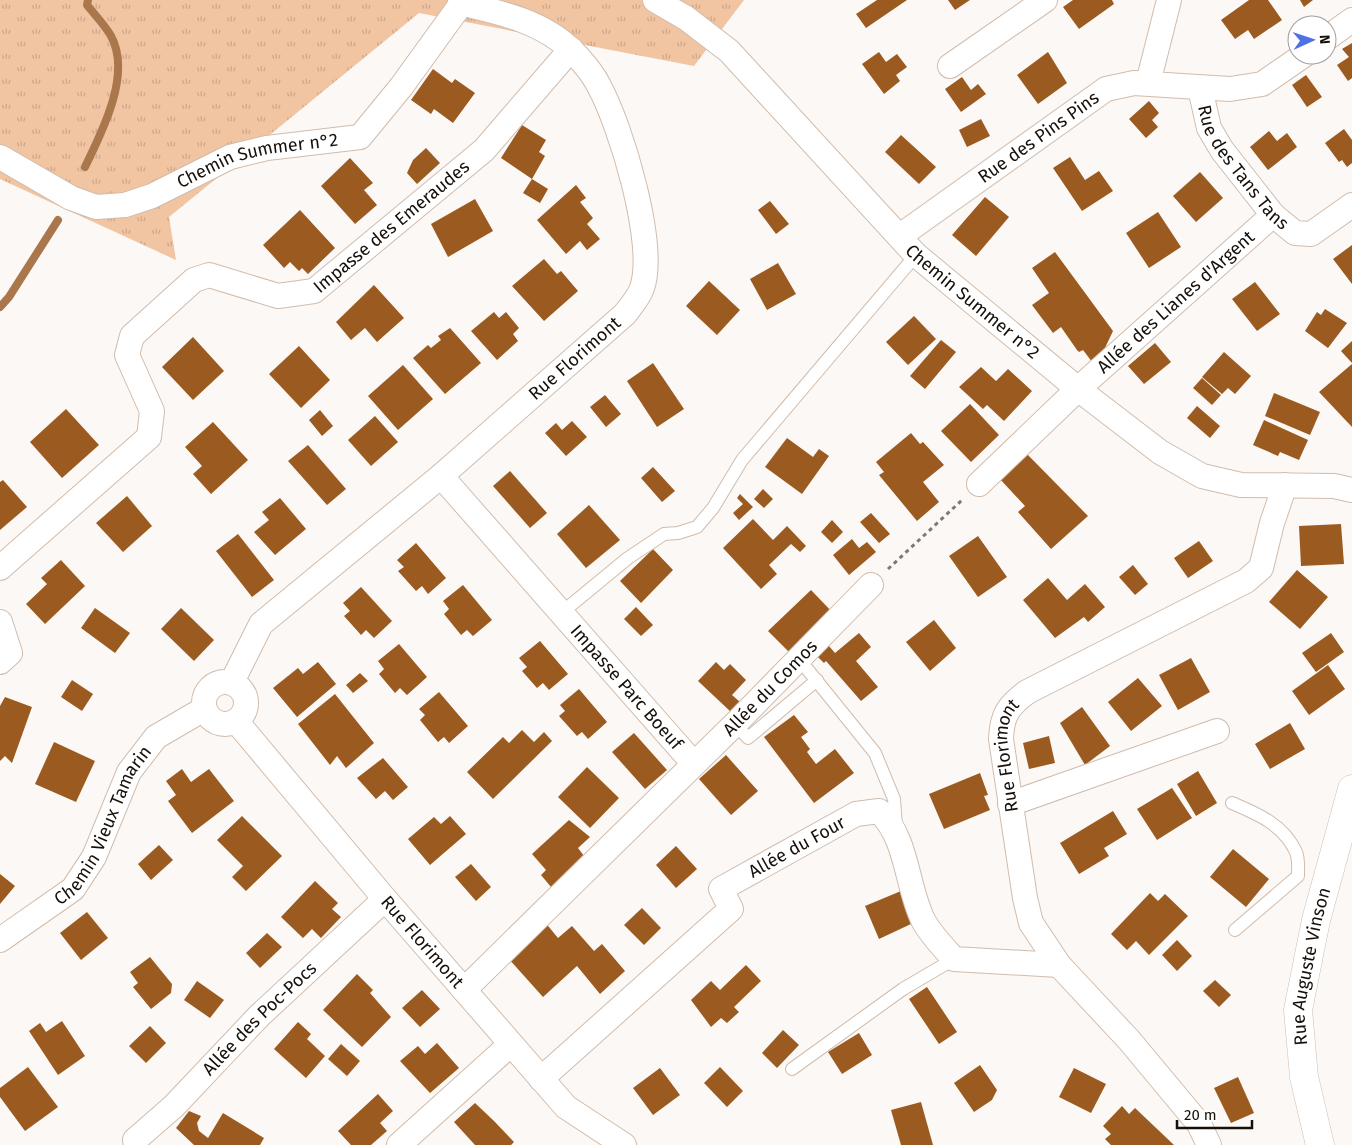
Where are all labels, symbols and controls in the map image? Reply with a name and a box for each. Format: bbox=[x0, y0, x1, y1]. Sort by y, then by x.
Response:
north arrow bbox=[1287, 15, 1337, 65]
text: N bbox=[1316, 34, 1333, 44]
street label: Rue des Pins Pins bbox=[974, 87, 1103, 188]
street label: Rue des Tans Tans bbox=[1193, 103, 1293, 234]
street label: Chemin Summer n°2 bbox=[173, 129, 339, 193]
street label: Impasse des Emeraudes bbox=[309, 156, 474, 298]
street label: Allée des Lianes d'Argent bbox=[1092, 226, 1259, 378]
street label: Chemin Summer n°2 bbox=[901, 240, 1044, 364]
street label: Rue Florimont bbox=[524, 312, 626, 405]
street label: Impasse Parc Boeuf bbox=[566, 620, 688, 756]
street label: Allée du Comos bbox=[718, 635, 822, 741]
street label: Rue Florimont bbox=[990, 694, 1024, 814]
street label: Chemin Vieux Tamarin bbox=[50, 741, 156, 910]
street label: Allée du Four bbox=[744, 811, 849, 883]
street label: Rue Auguste Vinson bbox=[1287, 885, 1335, 1046]
street label: Rue Florimont bbox=[376, 891, 469, 993]
street label: Allée des Poc-Pocs bbox=[198, 957, 321, 1080]
scale bar bbox=[1177, 1098, 1252, 1130]
text: 20 m bbox=[1184, 1106, 1217, 1124]

